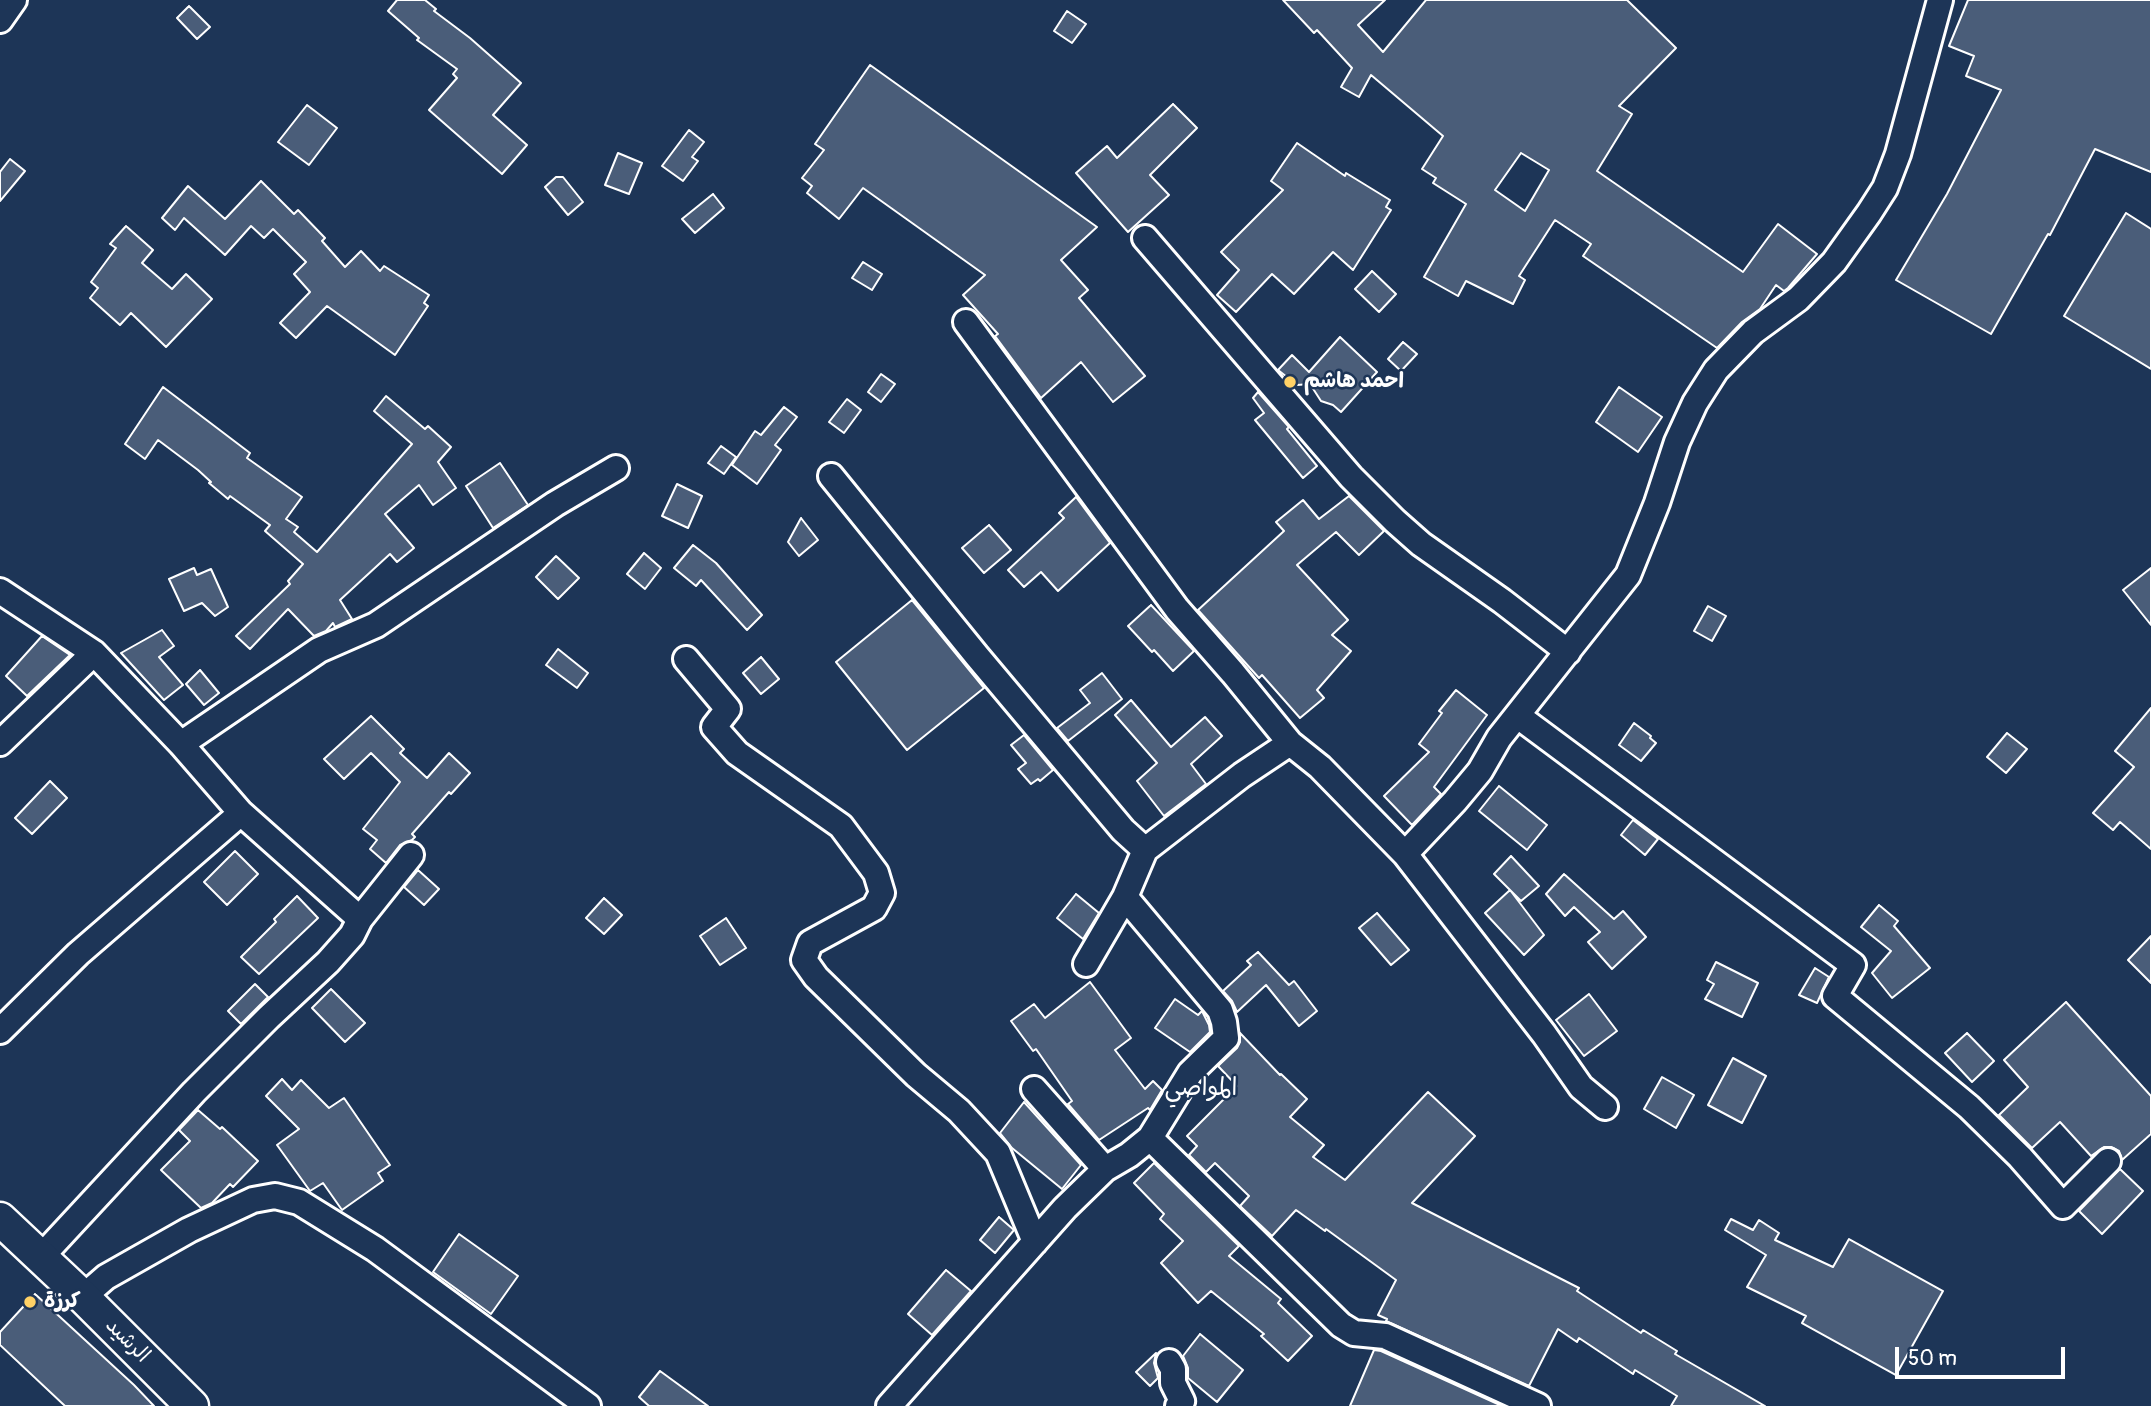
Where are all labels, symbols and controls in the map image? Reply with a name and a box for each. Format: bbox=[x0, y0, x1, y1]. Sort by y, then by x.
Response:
place label: احمد هاشم bbox=[1304, 369, 1404, 395]
marker: احمد هاشم bbox=[1282, 374, 1298, 390]
district label: المواصي bbox=[1165, 1075, 1237, 1103]
place label: كرزة bbox=[44, 1289, 81, 1315]
marker: كرزة bbox=[22, 1294, 38, 1310]
street label: الرشيد bbox=[99, 1313, 155, 1369]
scale bar bbox=[1899, 1332, 2069, 1376]
text: 50 m bbox=[1908, 1345, 1957, 1372]

